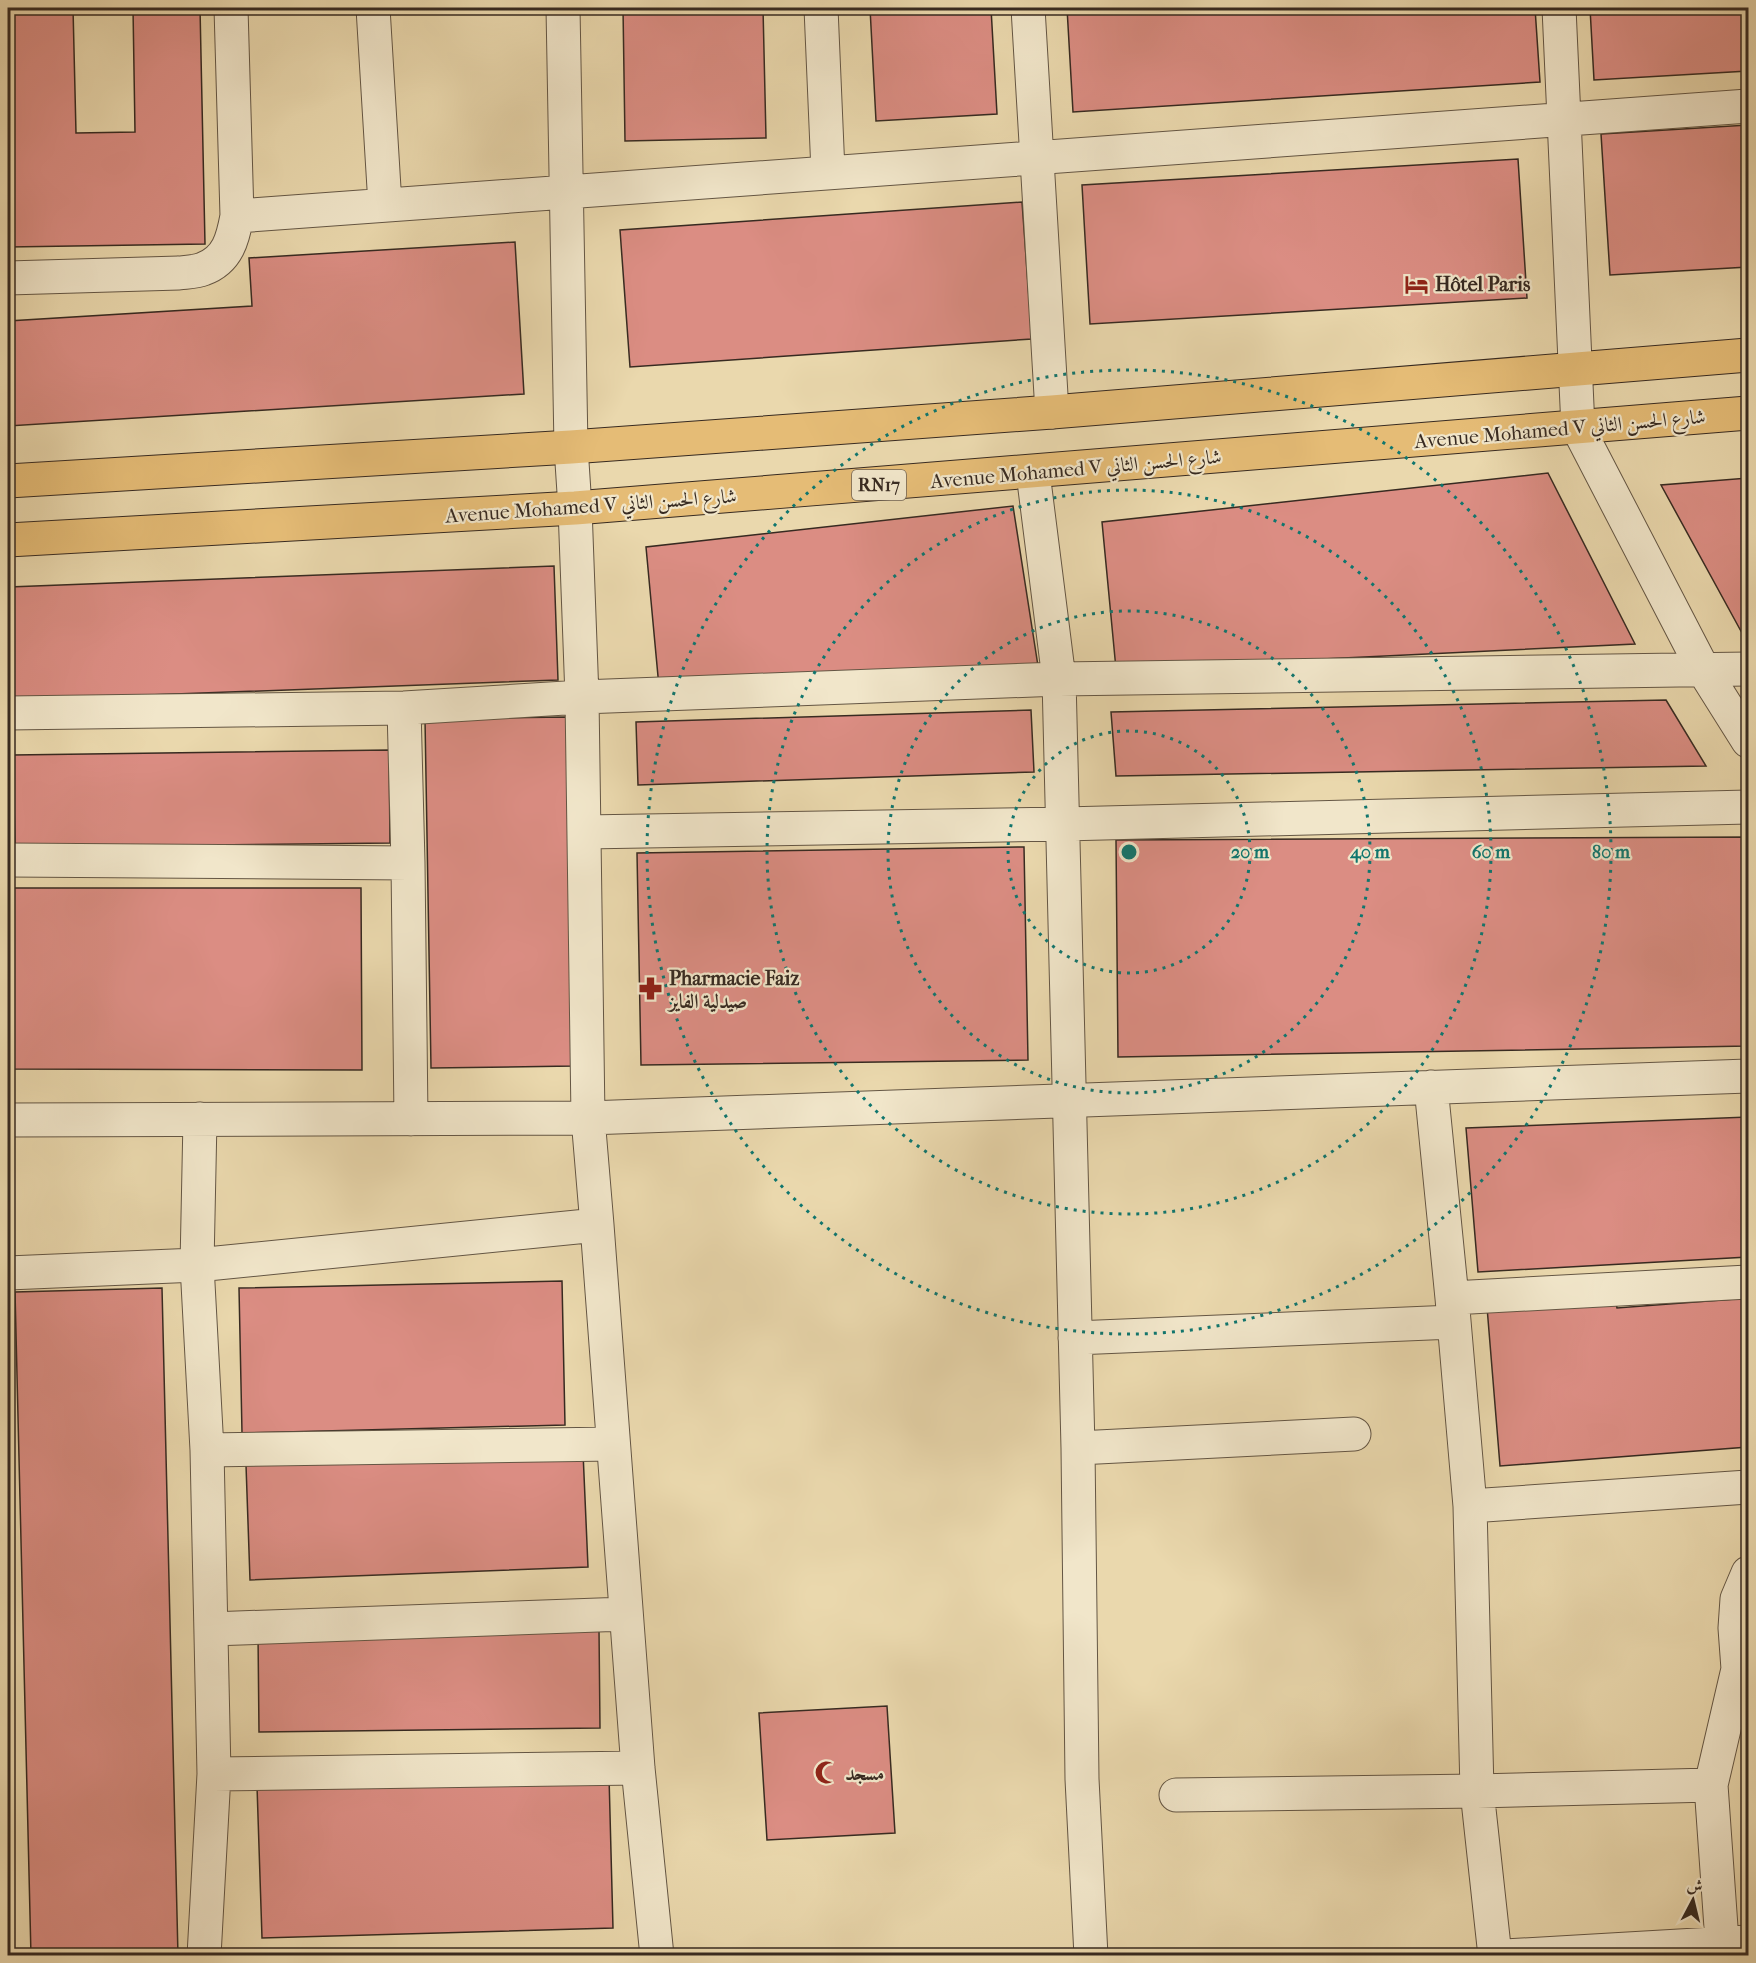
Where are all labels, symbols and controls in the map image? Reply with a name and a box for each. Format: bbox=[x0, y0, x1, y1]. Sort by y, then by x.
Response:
hotel icon: Hôtel Paris bbox=[1404, 271, 1430, 297]
place label: Hôtel Paris bbox=[1435, 273, 1531, 296]
street label: Avenue Mohamed V شارع الحسن الثاني bbox=[1412, 405, 1707, 459]
street label: Avenue Mohamed V شارع الحسن الثاني bbox=[928, 445, 1223, 499]
road number: RN17 bbox=[852, 470, 906, 500]
street label: Avenue Mohamed V شارع الحسن الثاني bbox=[443, 484, 738, 534]
centre of rings bbox=[1119, 842, 1139, 862]
text: 20 m bbox=[1231, 842, 1270, 863]
text: 40 m bbox=[1349, 842, 1391, 863]
text: 60 m bbox=[1472, 842, 1511, 863]
text: 80 m bbox=[1592, 842, 1631, 863]
place label: Pharmacie Faiz صيدلية الفايز bbox=[667, 967, 799, 1013]
pharmacy icon: Pharmacie Faiz صيدلية الفايز bbox=[638, 976, 664, 1002]
mosque icon: مسجد bbox=[814, 1760, 840, 1786]
place label: مسجد bbox=[845, 1762, 884, 1785]
north arrow bbox=[1663, 1870, 1723, 1930]
text: ش bbox=[1686, 1875, 1704, 1896]

